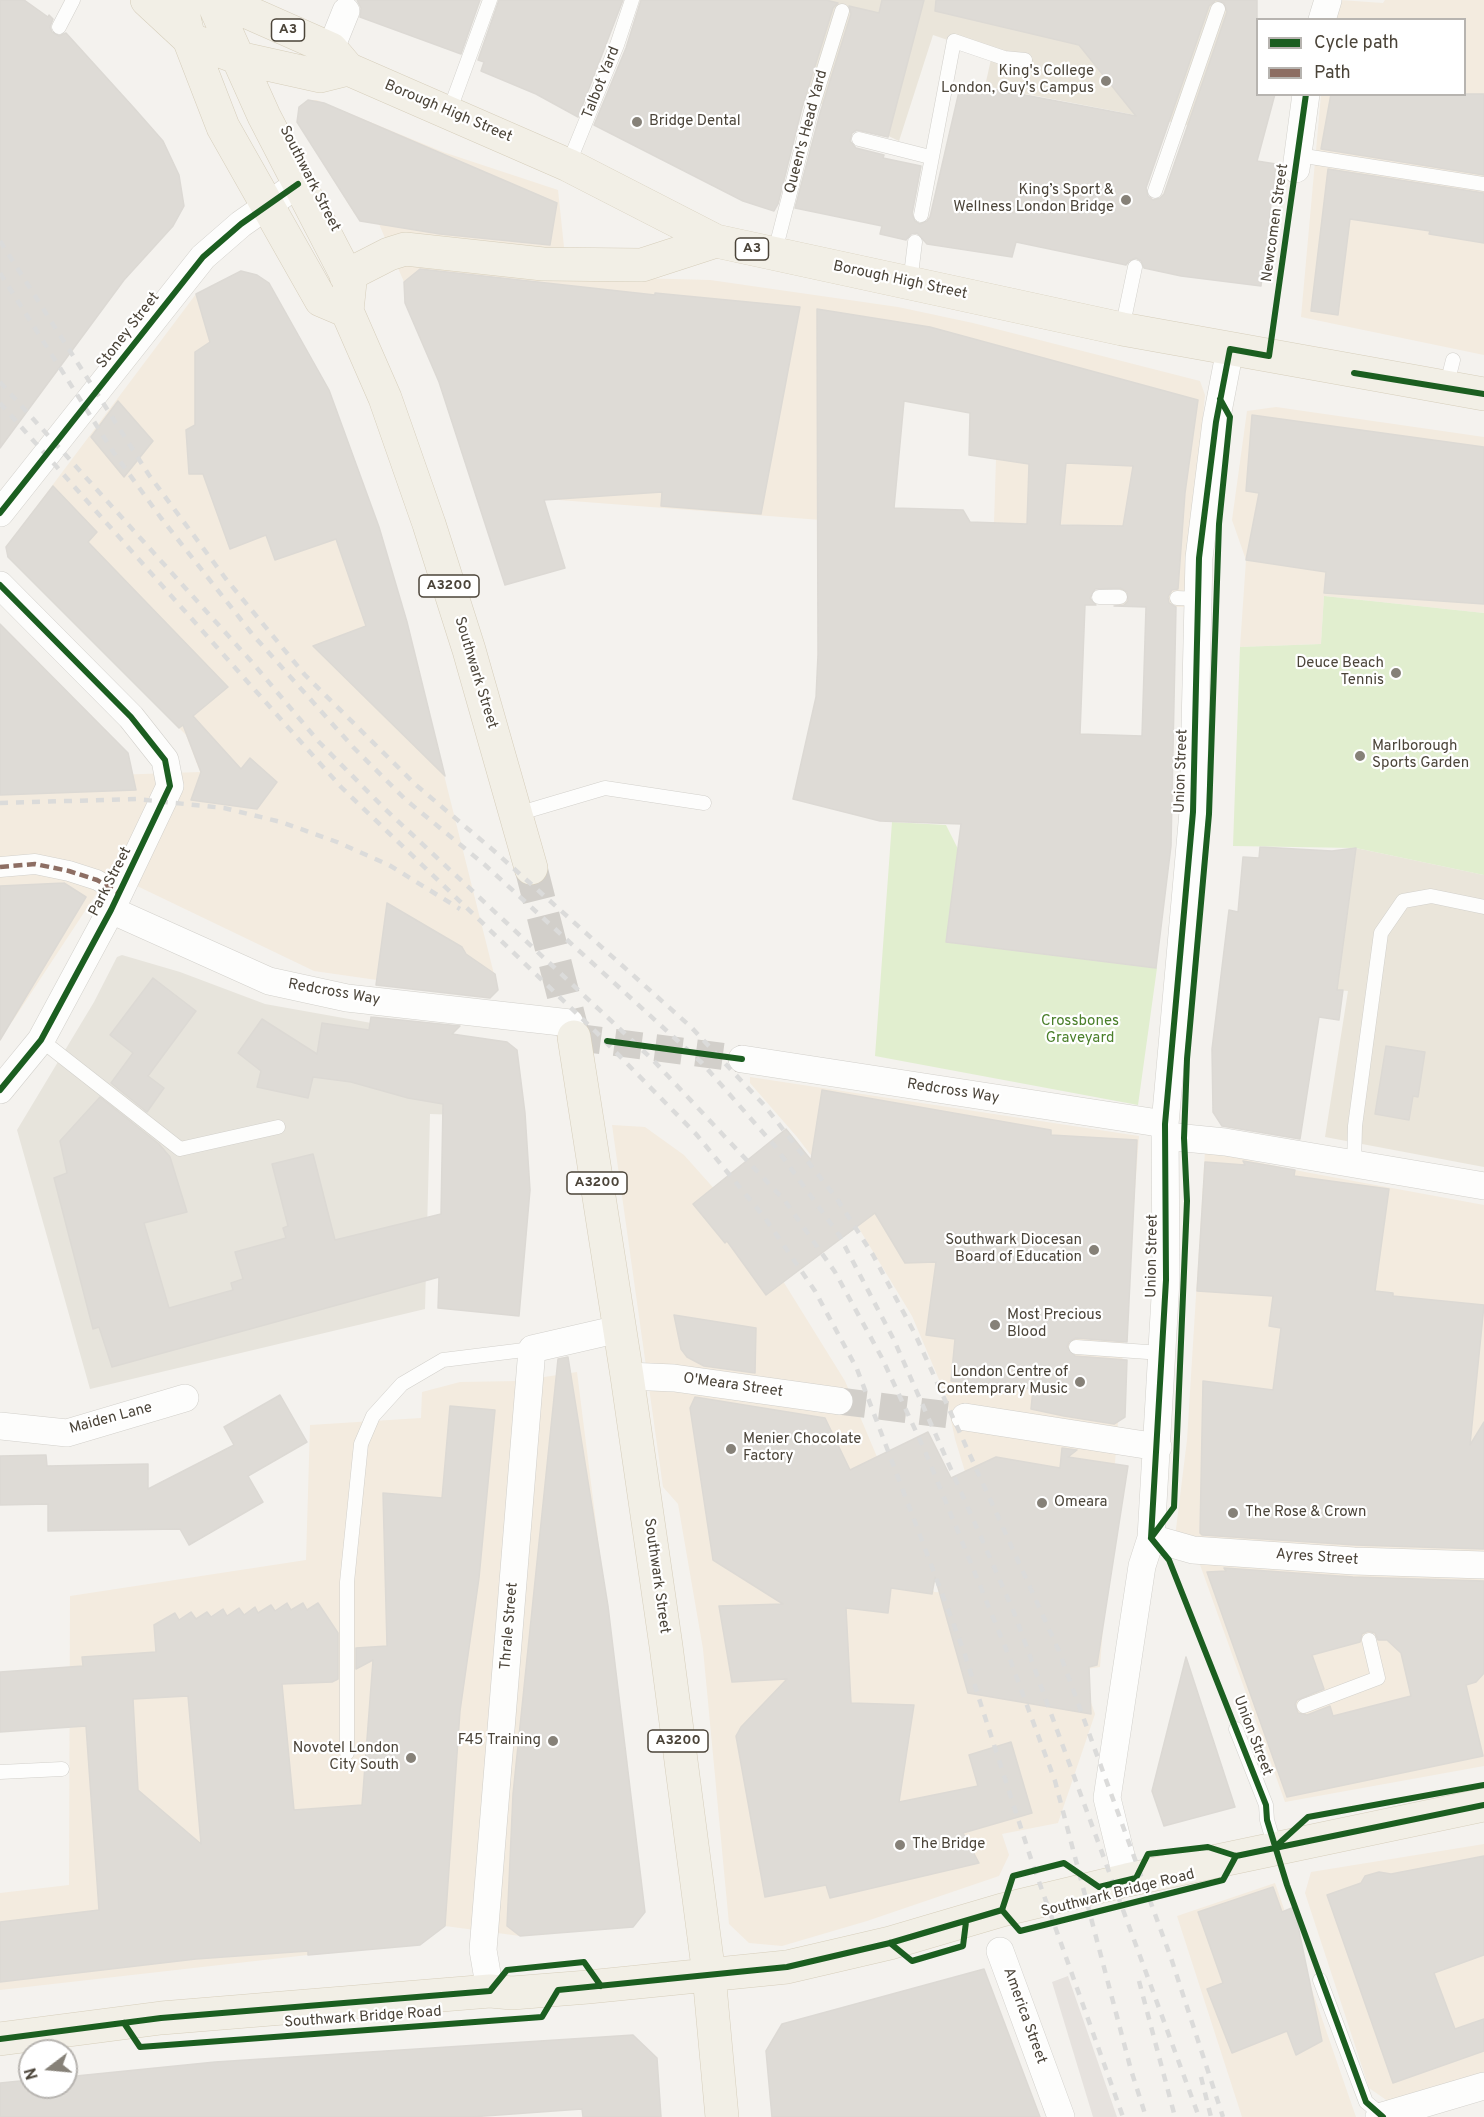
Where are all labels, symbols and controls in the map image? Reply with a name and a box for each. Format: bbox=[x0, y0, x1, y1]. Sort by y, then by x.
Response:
legend bbox=[1256, 18, 1466, 96]
road number: A3 bbox=[272, 19, 304, 41]
text: Cycle path bbox=[1314, 32, 1399, 55]
street label: Talbot Yard bbox=[579, 44, 625, 122]
text: Path bbox=[1314, 62, 1351, 85]
place label: King's College London, Guy's Campus bbox=[941, 63, 1094, 98]
street label: Queen's Head Yard bbox=[782, 68, 832, 196]
marker: King's College London, Guy's Campus bbox=[1099, 74, 1113, 88]
street label: Borough High Street bbox=[381, 77, 515, 147]
place label: Bridge Dental bbox=[649, 113, 741, 131]
marker: Bridge Dental bbox=[630, 115, 644, 129]
street label: Southwark Street bbox=[275, 123, 343, 235]
street label: Newcomen Street bbox=[1259, 163, 1293, 283]
place label: King’s Sport & Wellness London Bridge bbox=[953, 182, 1114, 217]
marker: King’s Sport & Wellness London Bridge bbox=[1119, 193, 1133, 207]
road number: A3 bbox=[736, 238, 768, 260]
street label: Borough High Street bbox=[831, 258, 969, 304]
street label: Stoney Street bbox=[94, 289, 164, 373]
road number: A3200 bbox=[419, 575, 479, 597]
street label: Southwark Street bbox=[449, 615, 501, 731]
place label: Deuce Beach Tennis bbox=[1296, 655, 1384, 690]
marker: Deuce Beach Tennis bbox=[1389, 666, 1403, 680]
street label: Union Street bbox=[1172, 729, 1192, 813]
place label: Marlborough Sports Garden bbox=[1372, 738, 1469, 773]
marker: Marlborough Sports Garden bbox=[1353, 749, 1367, 763]
street label: Park Street bbox=[86, 844, 136, 920]
street label: Redcross Way bbox=[287, 976, 381, 1010]
park label: Crossbones Graveyard bbox=[1041, 1013, 1119, 1048]
street label: Redcross Way bbox=[906, 1076, 1000, 1108]
road number: A3200 bbox=[567, 1172, 627, 1194]
street label: Union Street bbox=[1143, 1214, 1163, 1298]
place label: Southwark Diocesan Board of Education bbox=[945, 1232, 1082, 1267]
marker: Southwark Diocesan Board of Education bbox=[1087, 1243, 1101, 1257]
place label: Most Precious Blood bbox=[1007, 1307, 1102, 1342]
marker: Most Precious Blood bbox=[988, 1318, 1002, 1332]
place label: London Centre of Contemprary Music bbox=[937, 1364, 1068, 1399]
street label: O'Meara Street bbox=[682, 1370, 784, 1402]
marker: London Centre of Contemprary Music bbox=[1073, 1375, 1087, 1389]
street label: Maiden Lane bbox=[68, 1399, 154, 1439]
place label: Menier Chocolate Factory bbox=[743, 1431, 861, 1466]
marker: Menier Chocolate Factory bbox=[724, 1442, 738, 1456]
place label: Omeara bbox=[1054, 1494, 1107, 1512]
marker: Omeara bbox=[1035, 1496, 1049, 1510]
place label: The Rose & Crown bbox=[1245, 1504, 1367, 1522]
marker: The Rose & Crown bbox=[1226, 1506, 1240, 1520]
street label: Southwark Street bbox=[639, 1517, 673, 1635]
street label: Ayres Street bbox=[1275, 1546, 1359, 1570]
street label: Thrale Street bbox=[497, 1582, 523, 1670]
street label: Union Street bbox=[1229, 1693, 1275, 1779]
road number: A3200 bbox=[648, 1730, 708, 1752]
place label: F45 Training bbox=[458, 1732, 541, 1750]
marker: F45 Training bbox=[546, 1734, 560, 1748]
place label: Novotel London City South bbox=[293, 1740, 399, 1775]
marker: Novotel London City South bbox=[404, 1751, 418, 1765]
place label: The Bridge bbox=[912, 1836, 985, 1854]
marker: The Bridge bbox=[893, 1838, 907, 1852]
street label: Southwark Bridge Road bbox=[1039, 1866, 1197, 1922]
street label: America Street bbox=[998, 1965, 1050, 2067]
street label: Southwark Bridge Road bbox=[284, 2004, 442, 2032]
north arrow bbox=[18, 2039, 78, 2099]
text: N bbox=[21, 2065, 44, 2082]

